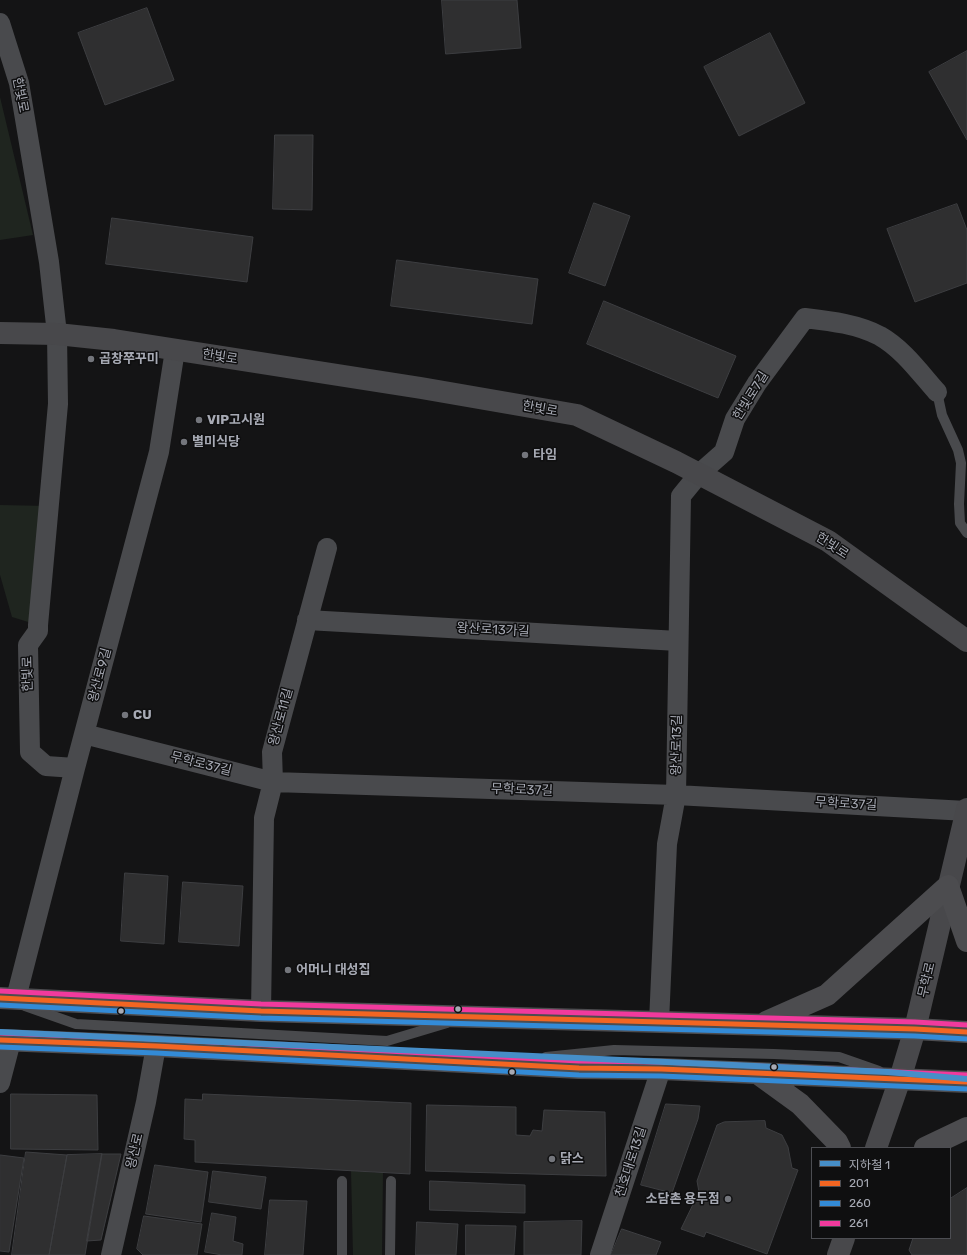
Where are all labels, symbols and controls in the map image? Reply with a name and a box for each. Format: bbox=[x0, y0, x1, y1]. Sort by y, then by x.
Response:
street label: 한빛로 bbox=[9, 76, 31, 114]
street label: 한빛로 bbox=[201, 346, 239, 368]
place label: 곱창쭈꾸미 bbox=[99, 351, 159, 367]
marker: 곱창쭈꾸미 bbox=[86, 354, 96, 364]
street label: 한빛로7길 bbox=[730, 369, 772, 423]
street label: 한빛로 bbox=[521, 398, 559, 420]
place label: VIP고시원 bbox=[207, 412, 265, 428]
marker: VIP고시원 bbox=[194, 415, 204, 425]
place label: 별미식당 bbox=[192, 434, 240, 450]
marker: 별미식당 bbox=[179, 437, 189, 447]
place label: 타임 bbox=[533, 447, 557, 463]
marker: 타임 bbox=[520, 450, 530, 460]
street label: 한빛로 bbox=[813, 530, 851, 562]
street label: 왕산로13가길 bbox=[456, 620, 530, 640]
street label: 왕산로9길 bbox=[85, 646, 115, 704]
street label: 한빛로 bbox=[20, 656, 36, 692]
street label: 왕산로11길 bbox=[266, 687, 296, 747]
place label: CU bbox=[133, 707, 152, 723]
marker: CU bbox=[120, 710, 130, 720]
street label: 왕산로13길 bbox=[669, 714, 685, 776]
street label: 무학로37길 bbox=[169, 749, 233, 779]
street label: 무학로37길 bbox=[491, 781, 553, 799]
street label: 무학로37길 bbox=[814, 795, 878, 813]
street label: 무학로 bbox=[915, 961, 939, 999]
place label: 어머니 대성집 bbox=[296, 962, 371, 978]
marker: 어머니 대성집 bbox=[283, 965, 293, 975]
unlabelled marker bbox=[453, 1004, 463, 1014]
unlabelled marker bbox=[116, 1006, 126, 1016]
unlabelled marker bbox=[769, 1062, 779, 1072]
unlabelled marker bbox=[507, 1067, 517, 1077]
street label: 천호대로13길 bbox=[612, 1125, 650, 1199]
street label: 왕산로 bbox=[123, 1132, 147, 1170]
legend bbox=[811, 1147, 951, 1239]
place label: 닭스 bbox=[560, 1151, 584, 1167]
marker: 닭스 bbox=[547, 1154, 557, 1164]
text: 지하철 1 bbox=[849, 1158, 890, 1172]
text: 201 bbox=[849, 1176, 869, 1190]
place label: 소담촌 용두점 bbox=[645, 1191, 720, 1207]
marker: 소담촌 용두점 bbox=[723, 1194, 733, 1204]
text: 260 bbox=[849, 1196, 871, 1210]
text: 261 bbox=[849, 1216, 868, 1230]

